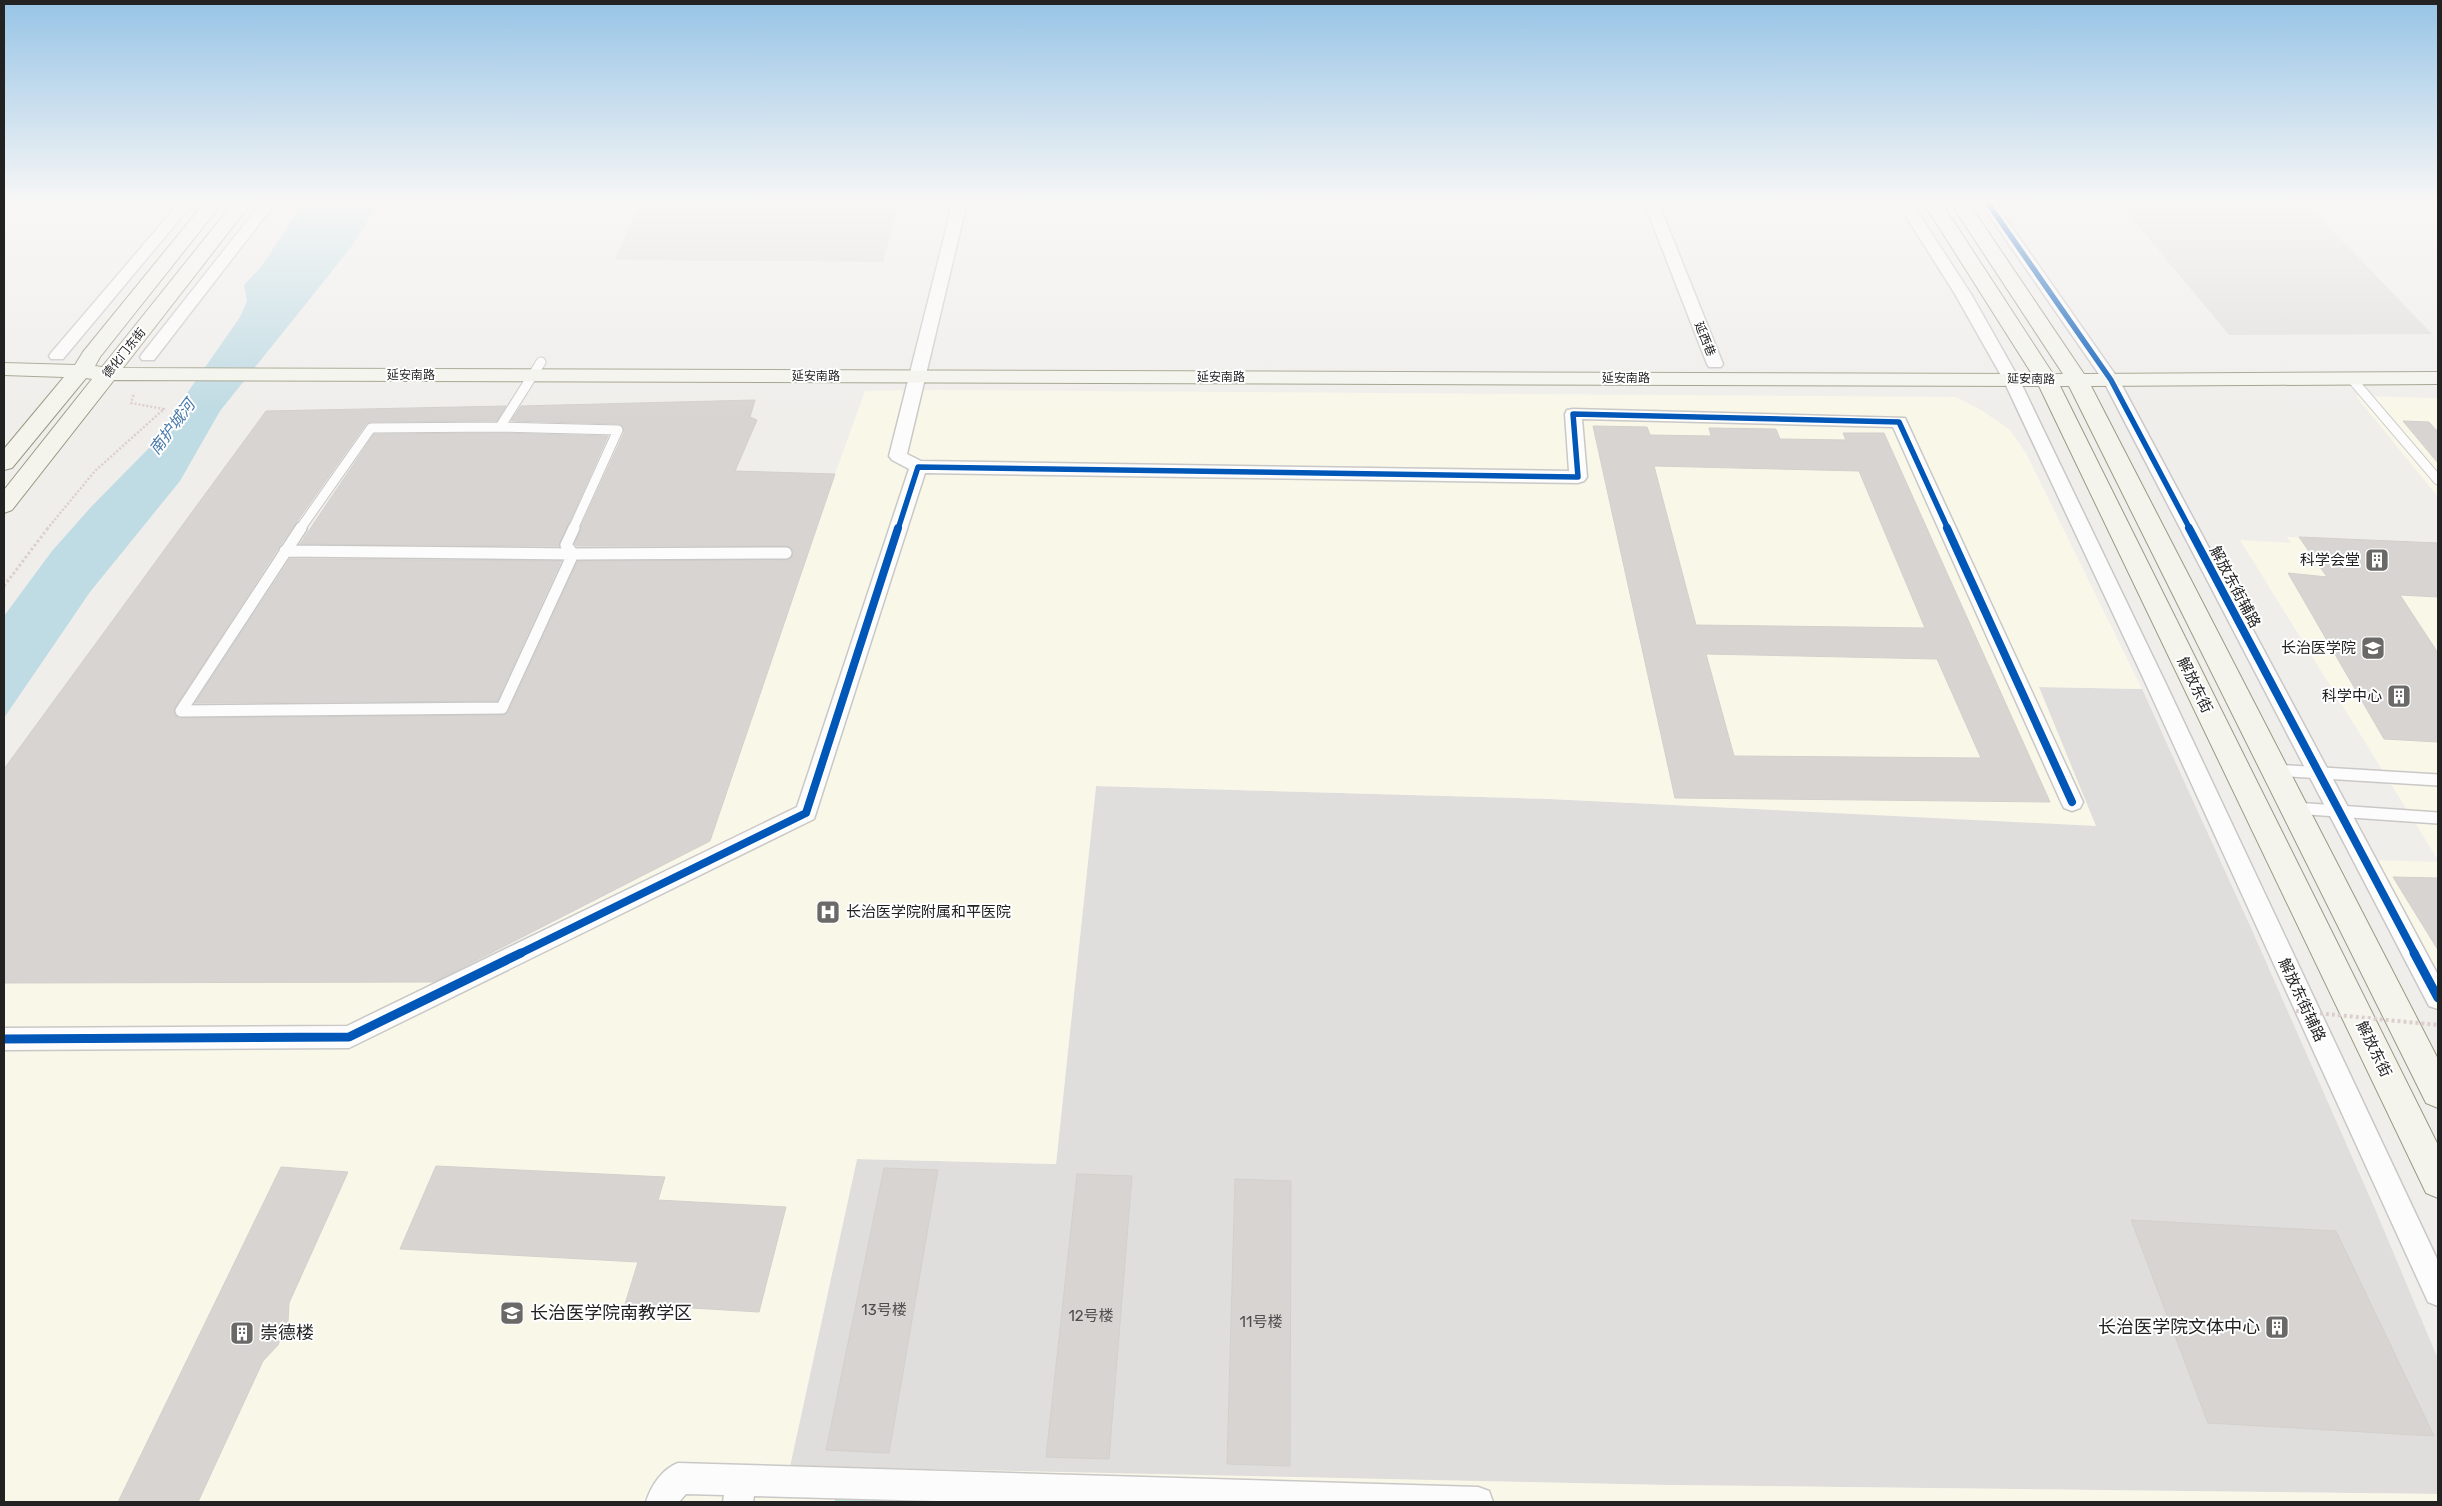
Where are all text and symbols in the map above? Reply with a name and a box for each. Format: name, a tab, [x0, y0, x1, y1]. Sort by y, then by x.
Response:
street label: 延西巷	[1692, 320, 1718, 358]
street label: 德化门东街	[100, 325, 148, 381]
street label: 延安南路	[387, 368, 435, 382]
street label: 延安南路	[792, 369, 840, 383]
street label: 延安南路	[1197, 370, 1245, 384]
street label: 延安南路	[1602, 371, 1650, 385]
street label: 延安南路	[2007, 372, 2055, 386]
water label: 南护城河	[145, 393, 201, 458]
street label: 解放东街辅路	[2206, 543, 2264, 631]
building icon: 科学会堂	[2364, 547, 2390, 573]
place label: 科学会堂	[2300, 551, 2360, 569]
school or university icon: 长治医学院	[2360, 635, 2386, 661]
place label: 长治医学院	[2281, 639, 2356, 657]
street label: 解放东街	[2174, 654, 2216, 716]
building icon: 科学中心	[2386, 683, 2412, 709]
place label: 科学中心	[2322, 687, 2382, 705]
hospital icon: 长治医学院附属和平医院	[815, 899, 841, 925]
place label: 长治医学院附属和平医院	[846, 903, 1011, 921]
street label: 解放东街辅路	[2275, 955, 2329, 1045]
street label: 解放东街	[2353, 1018, 2395, 1080]
school or university icon: 长治医学院南教学区	[499, 1300, 525, 1326]
house number: 13号楼	[861, 1301, 907, 1319]
place label: 长治医学院南教学区	[530, 1302, 692, 1324]
house number: 12号楼	[1068, 1307, 1114, 1325]
house number: 11号楼	[1240, 1313, 1282, 1331]
building icon: 长治医学院文体中心	[2264, 1314, 2290, 1340]
place label: 长治医学院文体中心	[2098, 1316, 2260, 1338]
building icon: 崇德楼	[229, 1320, 255, 1346]
place label: 崇德楼	[260, 1322, 314, 1344]

